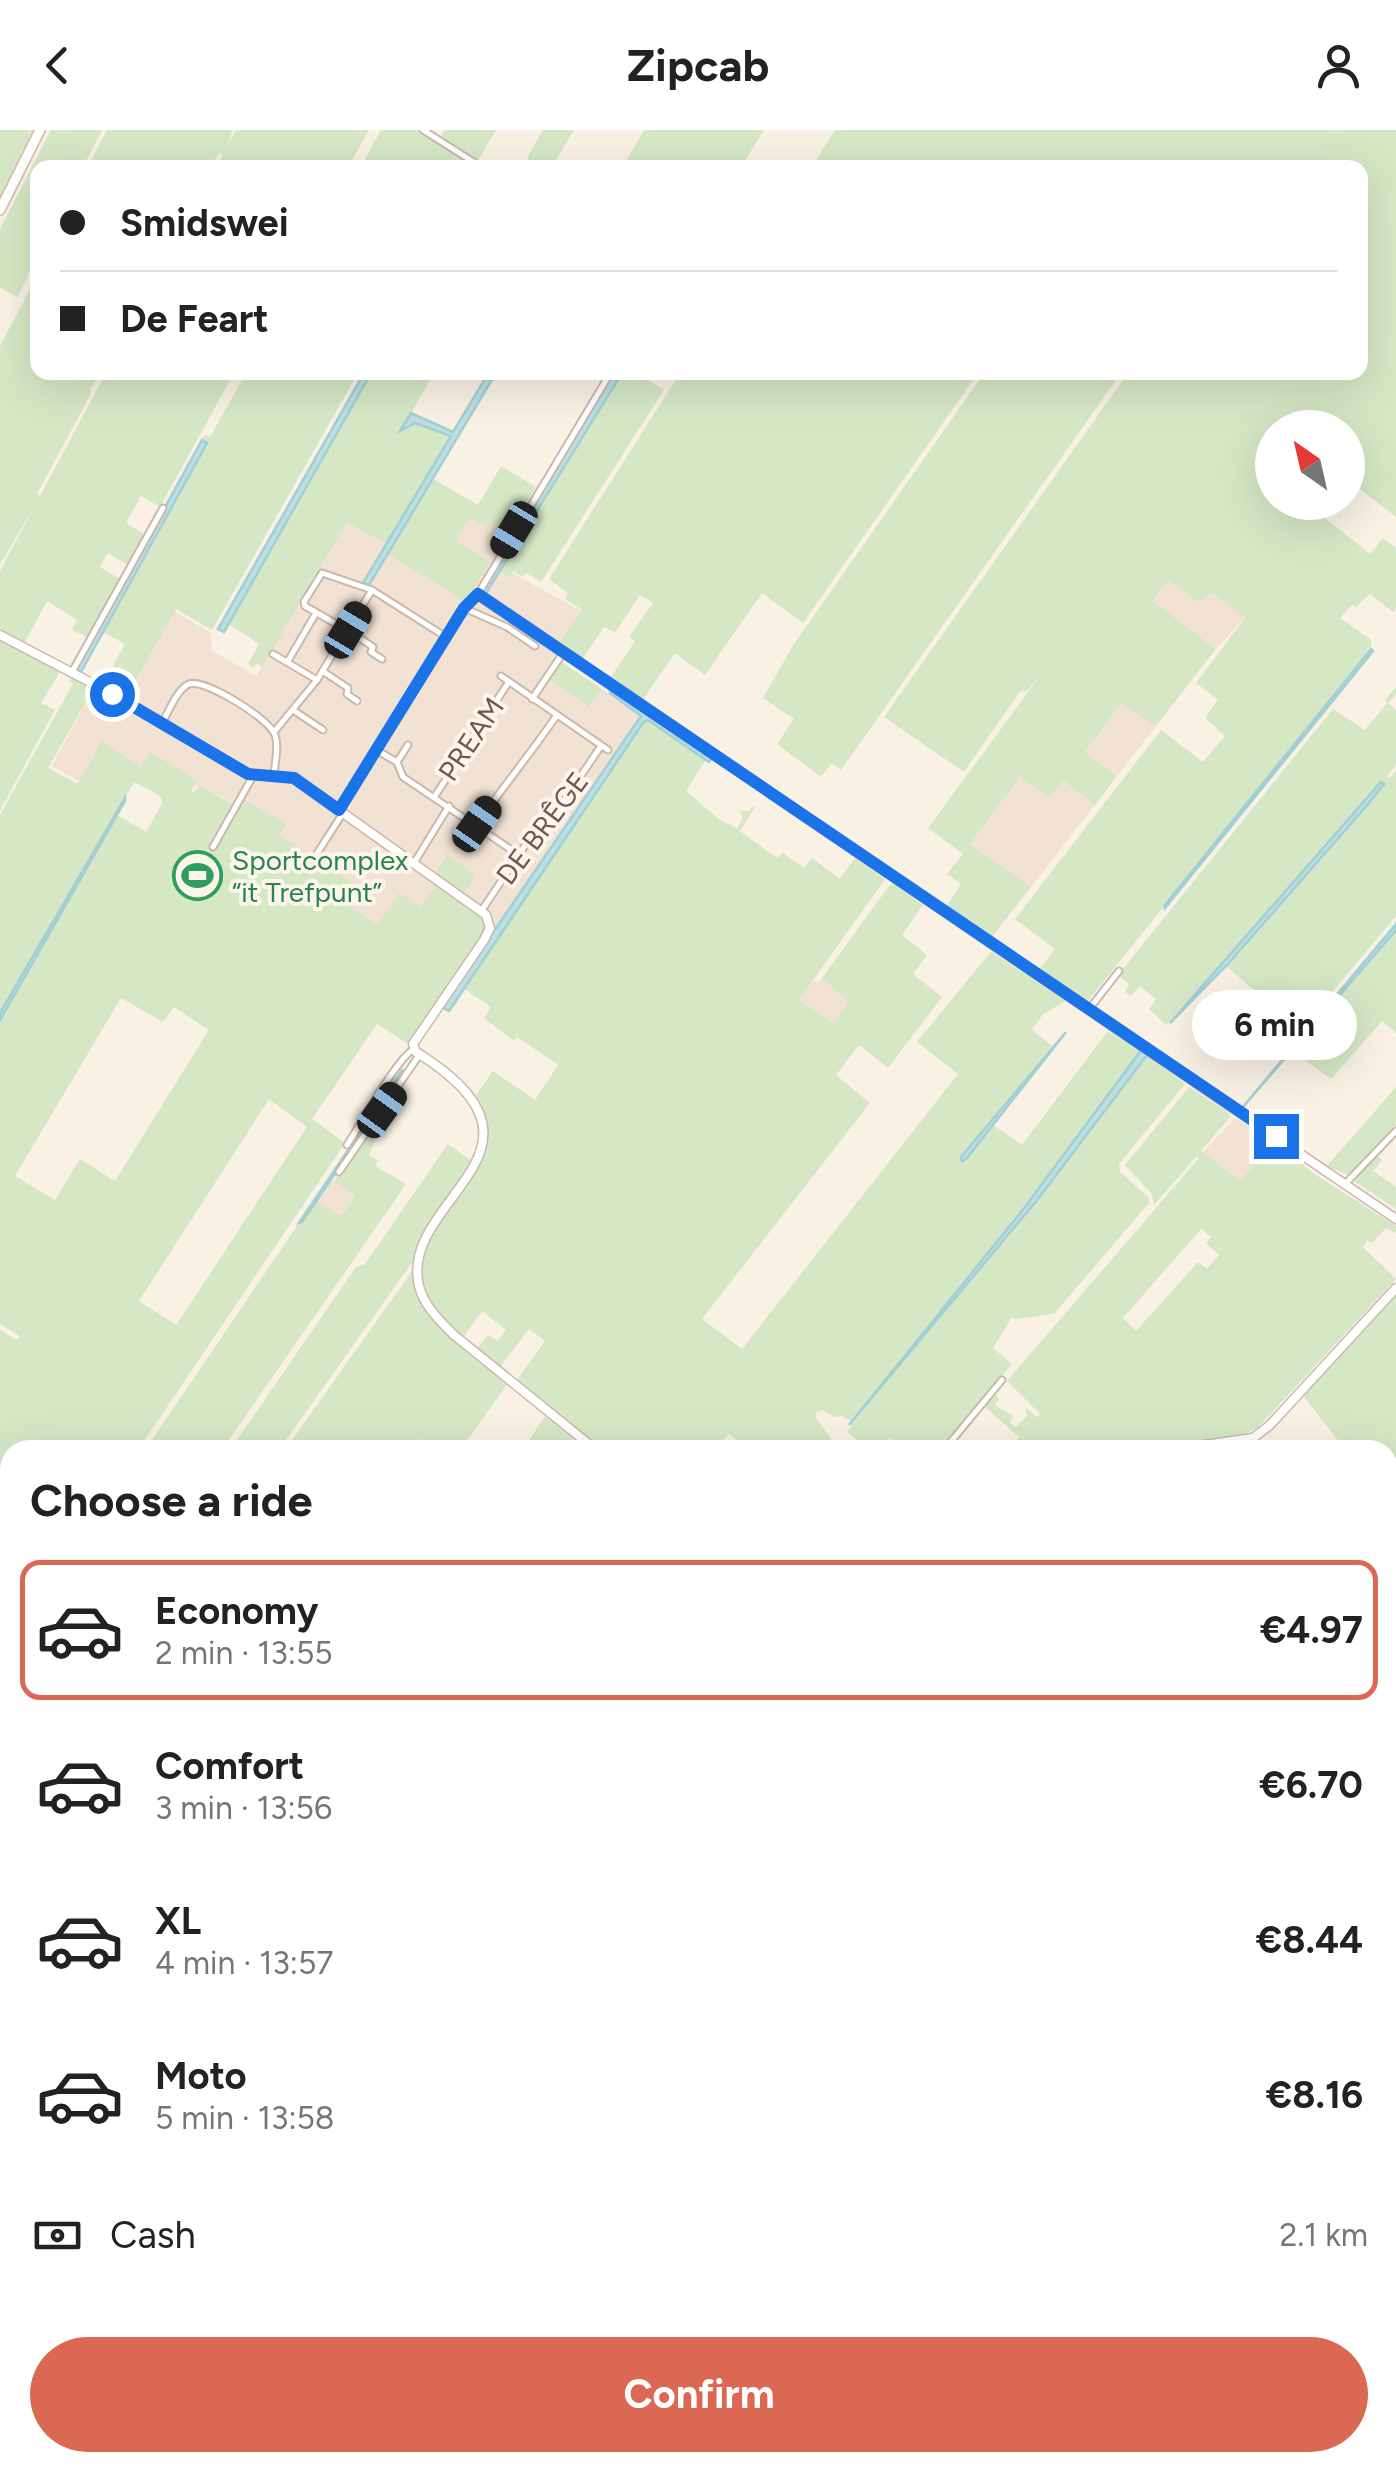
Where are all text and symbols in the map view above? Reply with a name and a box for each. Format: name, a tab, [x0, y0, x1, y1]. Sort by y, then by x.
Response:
icon: back	[30, 38, 85, 93]
text: Zipcab	[627, 38, 769, 92]
icon: person	[1311, 38, 1366, 93]
text: Smidswei	[120, 200, 289, 246]
text: De Feart	[120, 296, 268, 342]
north arrow	[1255, 410, 1365, 520]
map controls	[1255, 410, 1365, 520]
car	[486, 497, 542, 563]
car	[320, 597, 376, 663]
route start	[90, 672, 135, 717]
street label: PREAM	[431, 691, 511, 787]
street label: DE BRÊGE	[489, 765, 595, 891]
car	[448, 791, 506, 857]
place label: Sportcomplex “it Trefpunt”	[232, 843, 409, 909]
sports icon: Sportcomplex “it Trefpunt”	[171, 850, 223, 902]
callout: 6 min	[1194, 991, 1358, 1061]
text: 6 min	[1234, 1006, 1315, 1044]
car	[352, 1077, 412, 1143]
route end	[1254, 1114, 1299, 1159]
text: Choose a ride	[30, 1473, 312, 1527]
icon: car	[35, 1585, 125, 1675]
text: Economy	[155, 1588, 318, 1634]
text: €4.97	[1260, 1607, 1363, 1653]
text: 2 min · 13:55	[155, 1634, 333, 1672]
icon: car	[35, 1740, 125, 1830]
text: Comfort	[155, 1743, 304, 1789]
text: €6.70	[1259, 1762, 1363, 1808]
text: 3 min · 13:56	[155, 1789, 332, 1827]
icon: car	[35, 1895, 125, 1985]
text: XL	[155, 1898, 201, 1944]
text: €8.44	[1256, 1917, 1363, 1963]
text: 4 min · 13:57	[155, 1944, 334, 1982]
icon: car	[35, 2050, 125, 2140]
text: Moto	[155, 2053, 247, 2099]
text: €8.16	[1266, 2072, 1363, 2118]
text: 5 min · 13:58	[155, 2099, 335, 2137]
icon: cash	[30, 2208, 85, 2263]
text: Cash	[110, 2212, 196, 2258]
text: 2.1 km	[1280, 2216, 1368, 2254]
button: Confirm	[30, 2337, 1368, 2452]

